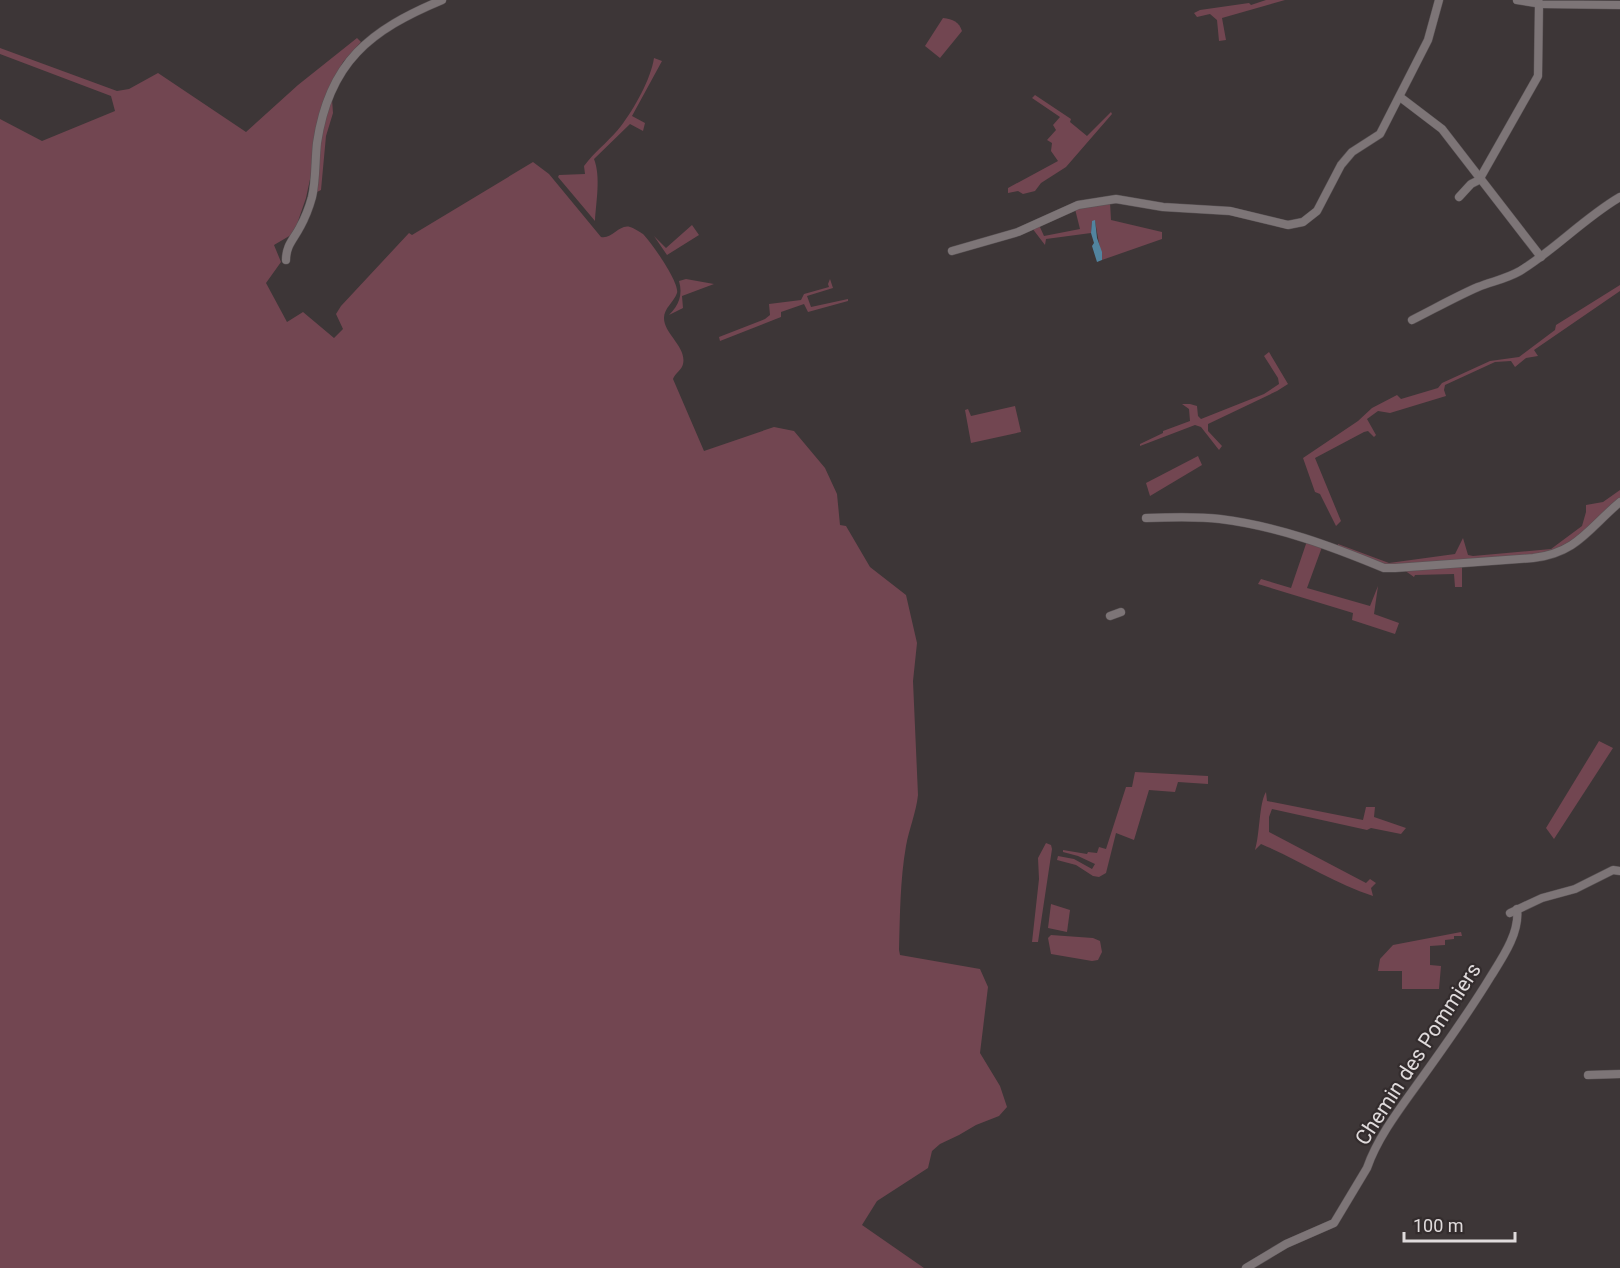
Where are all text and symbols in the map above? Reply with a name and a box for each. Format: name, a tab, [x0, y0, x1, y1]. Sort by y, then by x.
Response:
street label: Chemin des Pommiers	[1350, 959, 1486, 1149]
scale bar	[1404, 1205, 1515, 1243]
text: 100 m	[1413, 1215, 1464, 1236]

